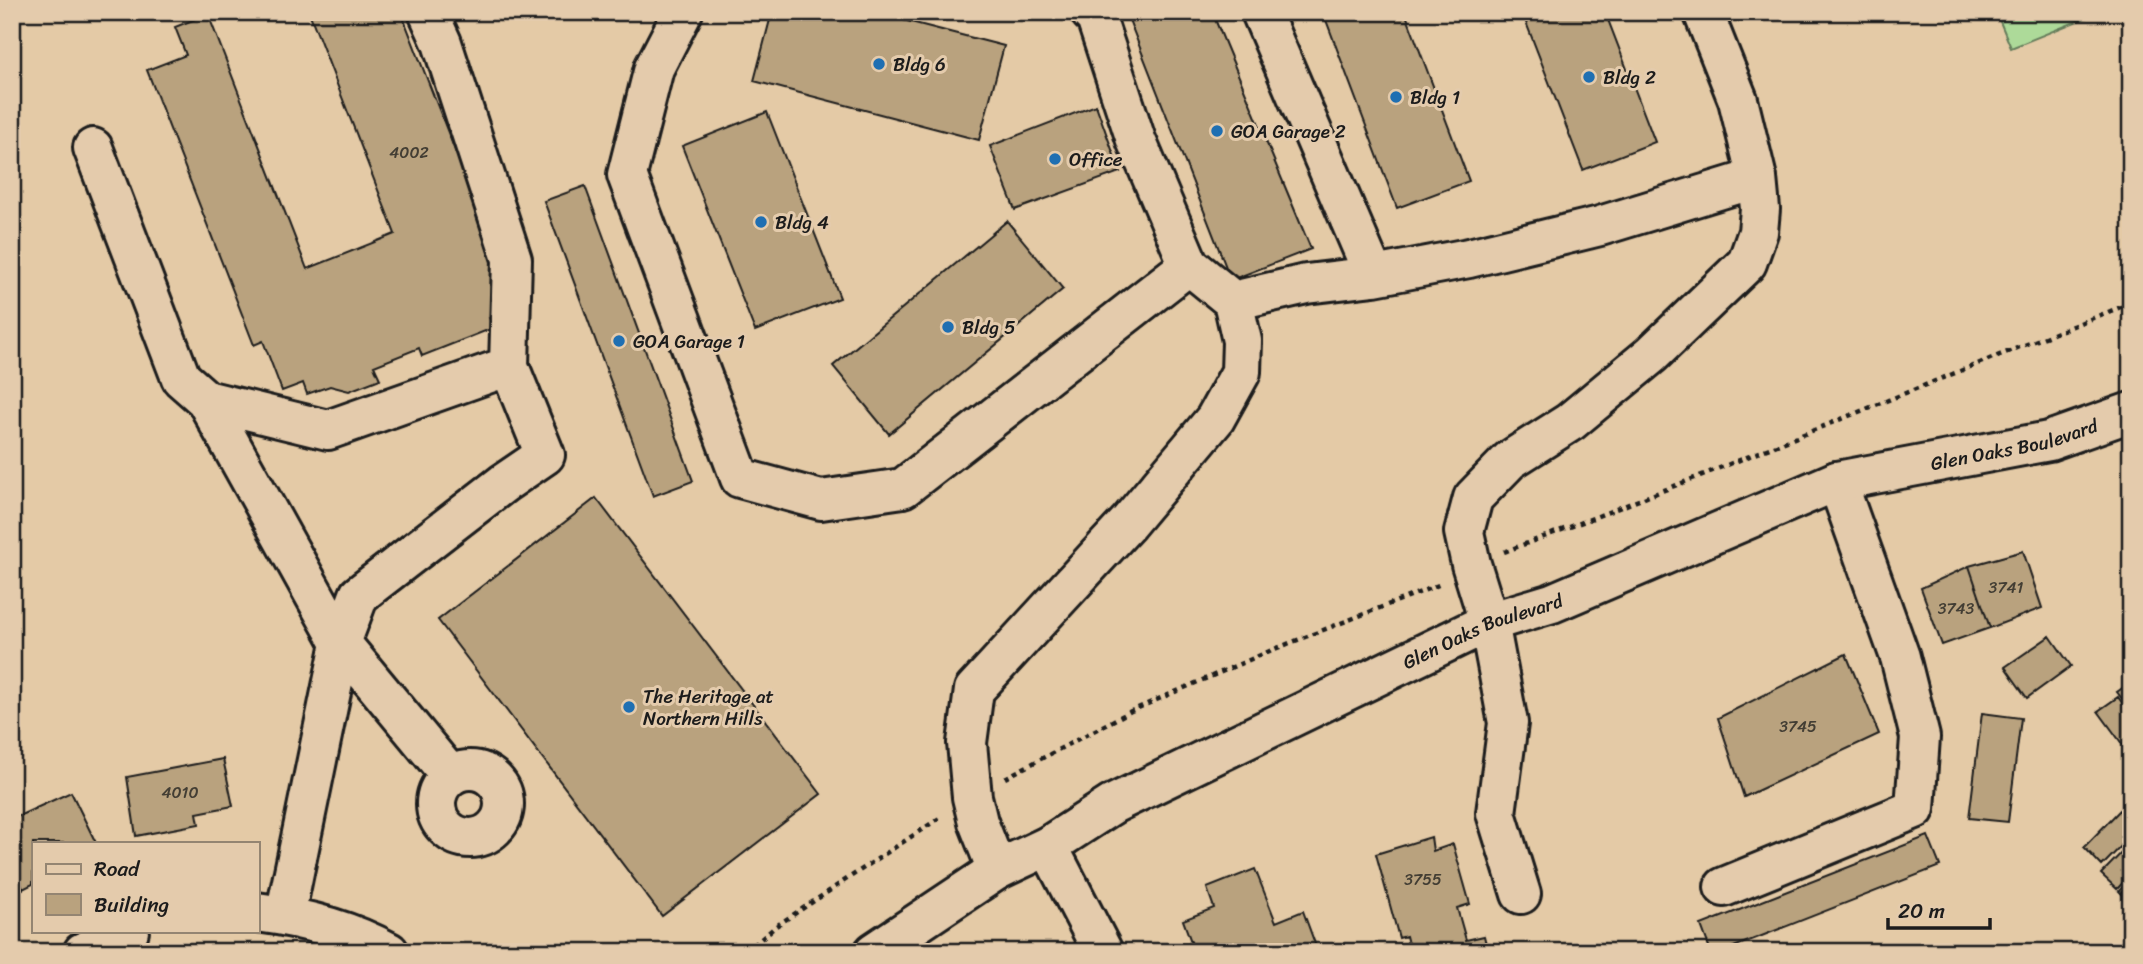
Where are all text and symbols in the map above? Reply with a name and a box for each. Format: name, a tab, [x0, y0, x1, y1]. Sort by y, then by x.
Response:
place label: Bldg 6	[893, 48, 946, 81]
marker: Bldg 6	[871, 56, 887, 72]
place label: Bldg 2	[1603, 61, 1656, 94]
marker: Bldg 2	[1581, 69, 1597, 85]
place label: Bldg 1	[1410, 81, 1460, 114]
marker: Bldg 1	[1388, 89, 1404, 105]
place label: GOA Garage 2	[1231, 115, 1346, 148]
marker: GOA Garage 2	[1209, 123, 1225, 139]
house number: 4002	[389, 138, 429, 167]
place label: Office	[1069, 143, 1123, 176]
marker: Office	[1047, 151, 1063, 167]
place label: Bldg 4	[775, 206, 829, 239]
marker: Bldg 4	[753, 214, 769, 230]
place label: Bldg 5	[962, 311, 1016, 344]
marker: Bldg 5	[940, 319, 956, 335]
place label: GOA Garage 1	[633, 325, 745, 358]
marker: GOA Garage 1	[611, 333, 627, 349]
street label: Glen Oaks Boulevard	[1928, 408, 2103, 480]
house number: 3741	[1989, 573, 2024, 602]
street label: Glen Oaks Boulevard	[1397, 583, 1569, 678]
house number: 3743	[1938, 594, 1975, 623]
place label: The Heritage at Northern Hills	[643, 680, 774, 735]
marker: The Heritage at Northern Hills	[621, 699, 637, 715]
house number: 3745	[1779, 712, 1817, 741]
house number: 4010	[161, 778, 199, 807]
legend	[32, 842, 259, 932]
text: Road	[94, 850, 141, 888]
house number: 3755	[1404, 865, 1442, 894]
text: Building	[94, 886, 170, 924]
scale bar	[1888, 887, 1989, 931]
text: 20 m	[1898, 892, 1945, 930]

